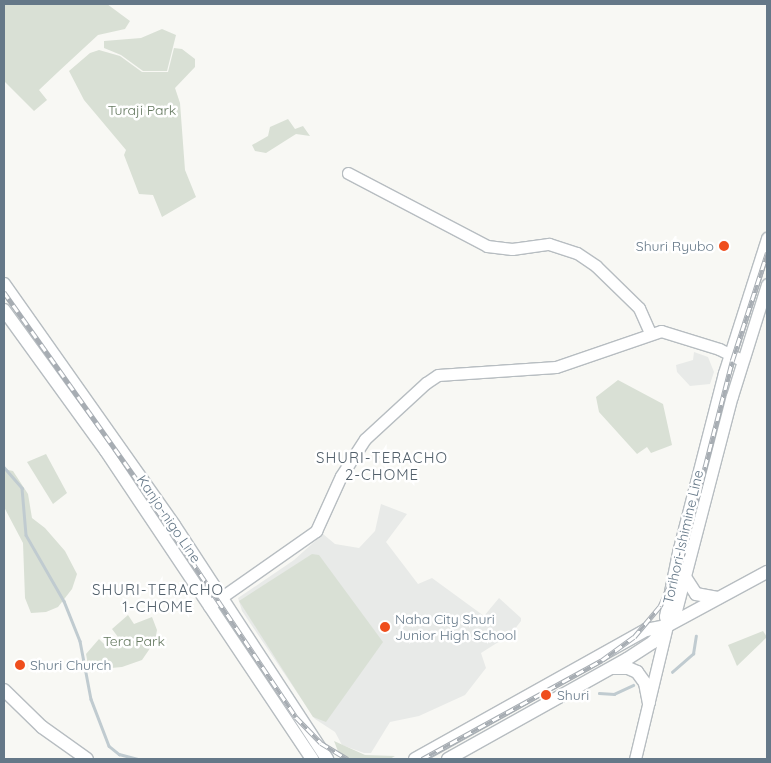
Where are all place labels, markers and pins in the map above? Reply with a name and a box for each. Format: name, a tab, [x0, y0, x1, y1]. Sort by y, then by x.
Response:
place label: Shuri Ryubo	[636, 238, 714, 254]
marker: Shuri Ryubo	[718, 240, 730, 252]
place label: Naha City Shuri Junior High School	[395, 611, 517, 644]
marker: Naha City Shuri Junior High School	[379, 621, 391, 633]
place label: Shuri Church	[30, 657, 111, 673]
marker: Shuri Church	[14, 659, 26, 671]
place label: Shuri	[557, 687, 589, 703]
marker: Shuri	[539, 688, 553, 702]

